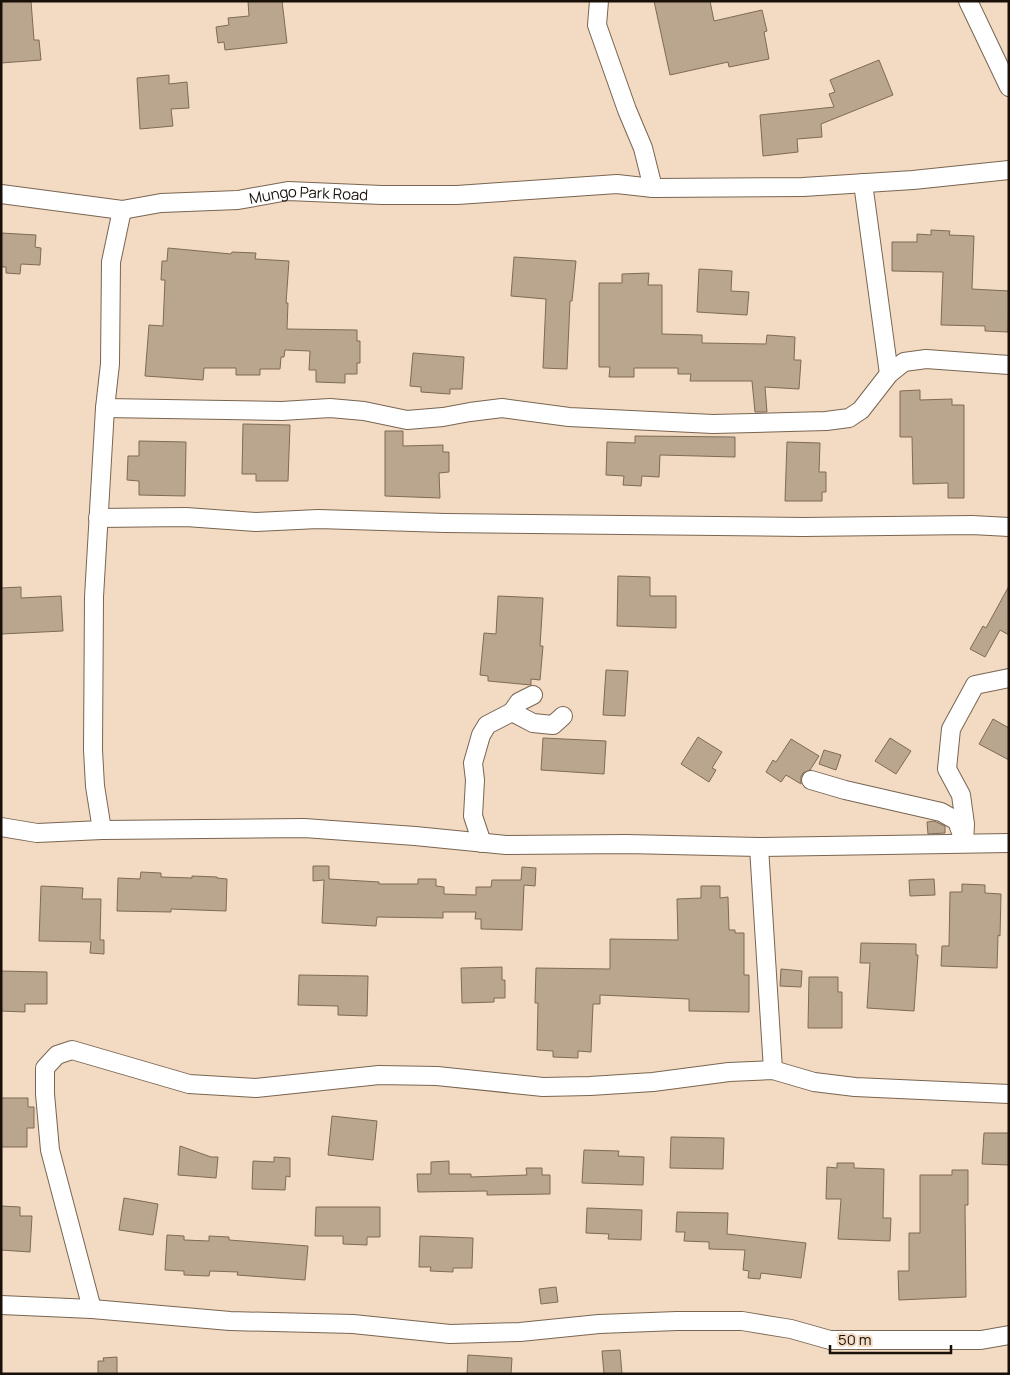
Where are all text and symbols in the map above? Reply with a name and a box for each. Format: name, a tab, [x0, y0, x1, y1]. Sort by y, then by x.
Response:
street label: Mungo Park Road	[247, 181, 369, 208]
scale bar	[830, 1322, 951, 1354]
text: 50 m	[838, 1329, 872, 1350]

